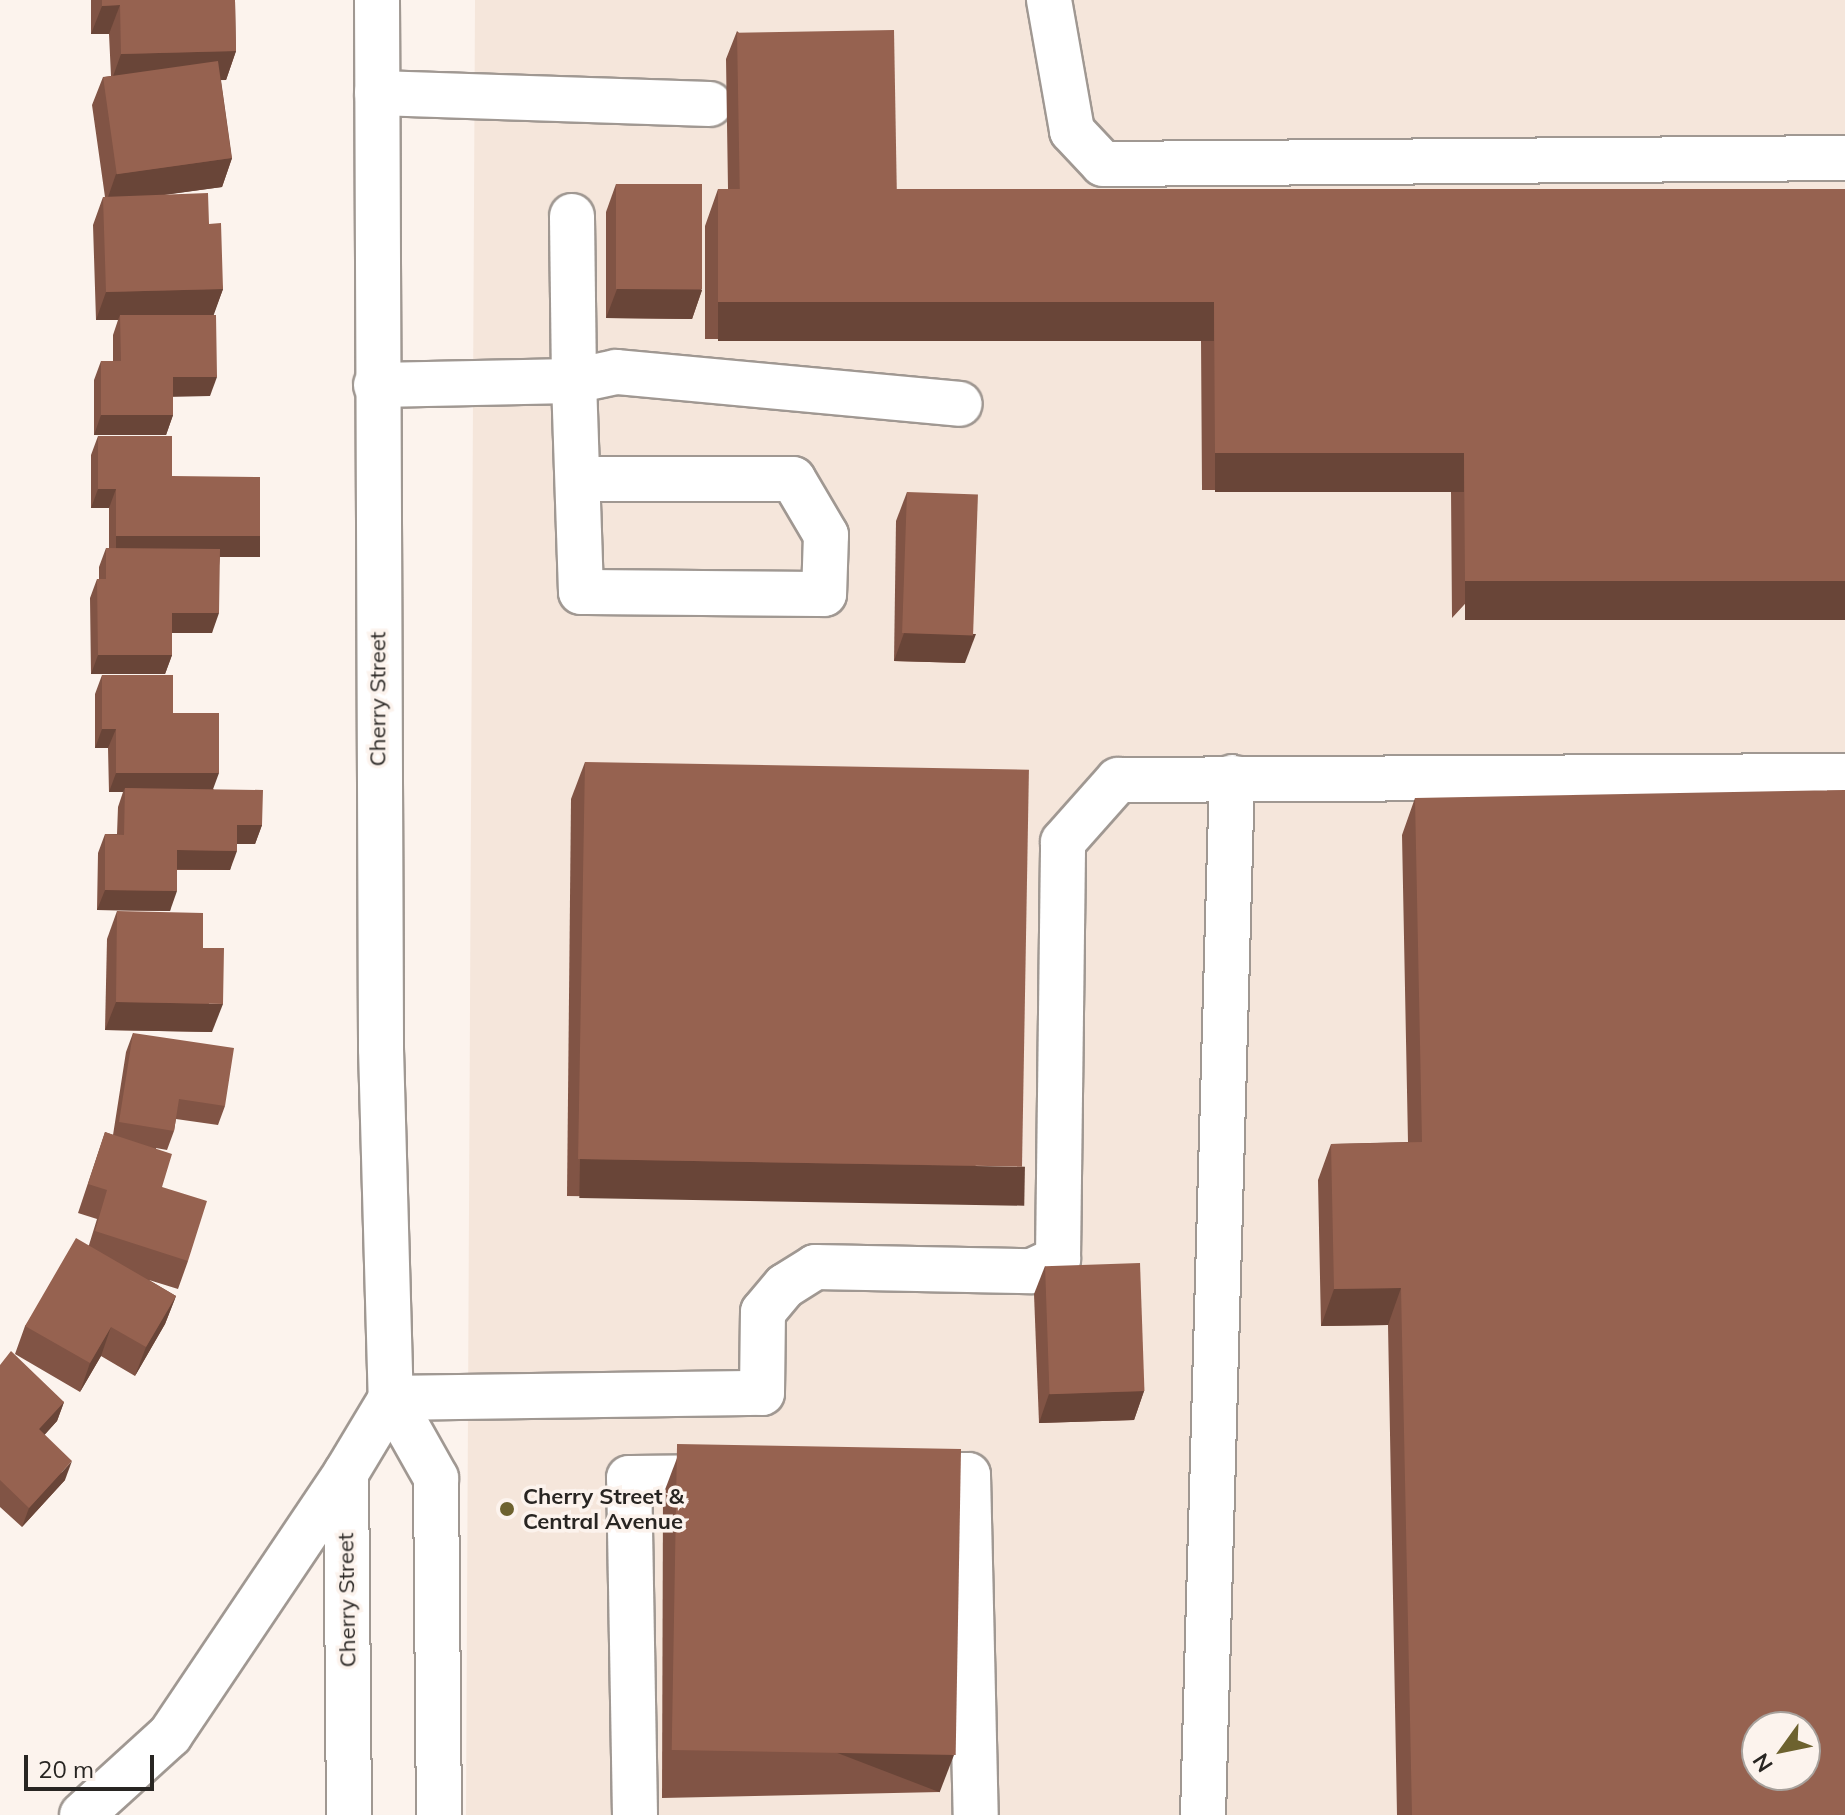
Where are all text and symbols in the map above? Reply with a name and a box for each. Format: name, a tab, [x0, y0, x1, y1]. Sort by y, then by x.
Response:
street label: Cherry Street	[365, 632, 391, 766]
place label: Cherry Street & Central Avenue	[523, 1483, 684, 1534]
marker: Cherry Street & Central Avenue	[498, 1500, 516, 1518]
street label: Cherry Street	[333, 1532, 361, 1668]
north arrow	[1741, 1711, 1821, 1791]
scale bar	[28, 1739, 158, 1789]
text: N	[1746, 1748, 1779, 1778]
text: 20 m	[38, 1754, 94, 1784]

